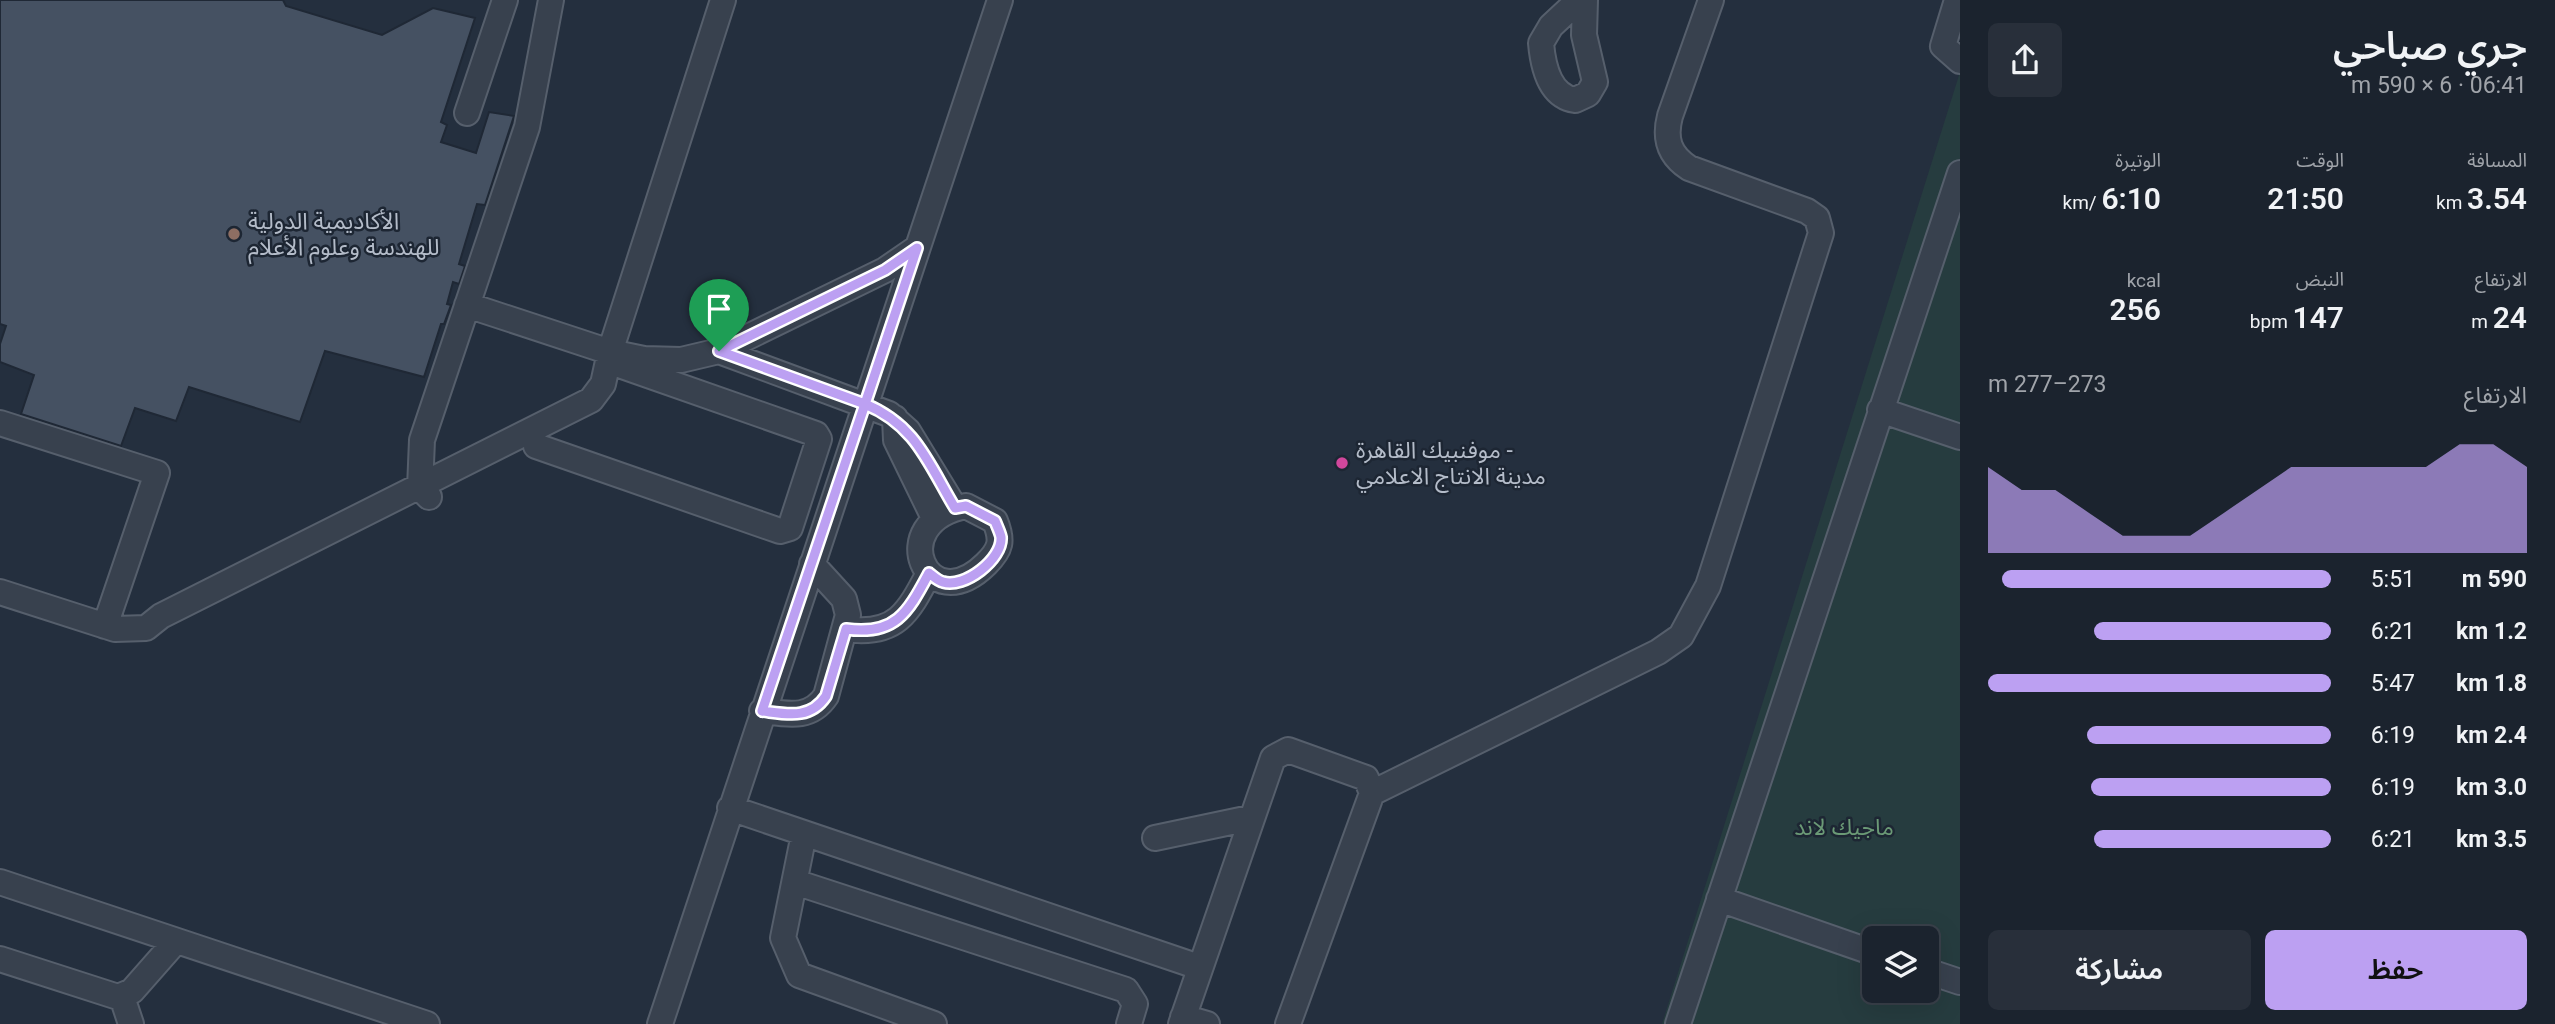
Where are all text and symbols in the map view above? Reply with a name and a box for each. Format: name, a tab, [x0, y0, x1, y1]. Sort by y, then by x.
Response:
button: share	[1988, 23, 2062, 97]
text: جري صباحي	[2333, 24, 2527, 68]
text: 06:41 · 6 × 590 m	[2351, 72, 2527, 99]
text: الوتيرة	[2115, 149, 2161, 172]
text: الوقت	[2296, 149, 2344, 172]
text: المسافة	[2467, 149, 2527, 172]
text: 6:10	[2101, 181, 2161, 216]
text: 21:50	[2267, 181, 2344, 216]
text: 3.54	[2467, 181, 2527, 216]
text: /km	[2063, 191, 2101, 214]
text: km	[2436, 191, 2467, 214]
place label: الأكاديمية الدولية للهندسة وعلوم الأعلام	[248, 208, 439, 265]
marker: الأكاديمية الدولية للهندسة وعلوم الأعلام	[226, 226, 242, 242]
text: النبض	[2296, 268, 2344, 291]
text: الارتفاع	[2475, 268, 2527, 291]
text: kcal	[2127, 269, 2161, 292]
pin	[689, 279, 749, 351]
icon: arrive	[700, 290, 738, 328]
text: 256	[2110, 292, 2161, 327]
text: 147	[2293, 300, 2344, 335]
text: 24	[2493, 300, 2527, 335]
text: bpm	[2250, 310, 2293, 333]
text: m	[2471, 310, 2493, 333]
text: 273–277 m	[1988, 371, 2107, 398]
text: الارتفاع	[2464, 382, 2527, 409]
place label: موفنبيك القاهرة - مدينة الانتاج الاعلامي	[1356, 437, 1546, 493]
marker: موفنبيك القاهرة - مدينة الانتاج الاعلامي	[1334, 455, 1350, 471]
text: 5:51	[2371, 566, 2415, 593]
text: 590 m	[2462, 566, 2527, 593]
text: 6:21	[2371, 618, 2415, 645]
text: 1.2 km	[2456, 618, 2527, 645]
text: 5:47	[2371, 670, 2415, 697]
text: 1.8 km	[2456, 670, 2527, 697]
text: 6:19	[2371, 722, 2415, 749]
text: 2.4 km	[2456, 722, 2527, 749]
text: 6:19	[2371, 774, 2415, 801]
text: 3.0 km	[2456, 774, 2527, 801]
park label: ماجيك لاند	[1794, 814, 1894, 841]
text: 6:21	[2371, 826, 2415, 853]
text: 3.5 km	[2456, 826, 2527, 853]
map controls	[1862, 926, 1939, 1003]
button: layers	[1862, 926, 1939, 1003]
button: مشاركة	[1988, 930, 2251, 1010]
button: حفظ	[2265, 930, 2527, 1010]

